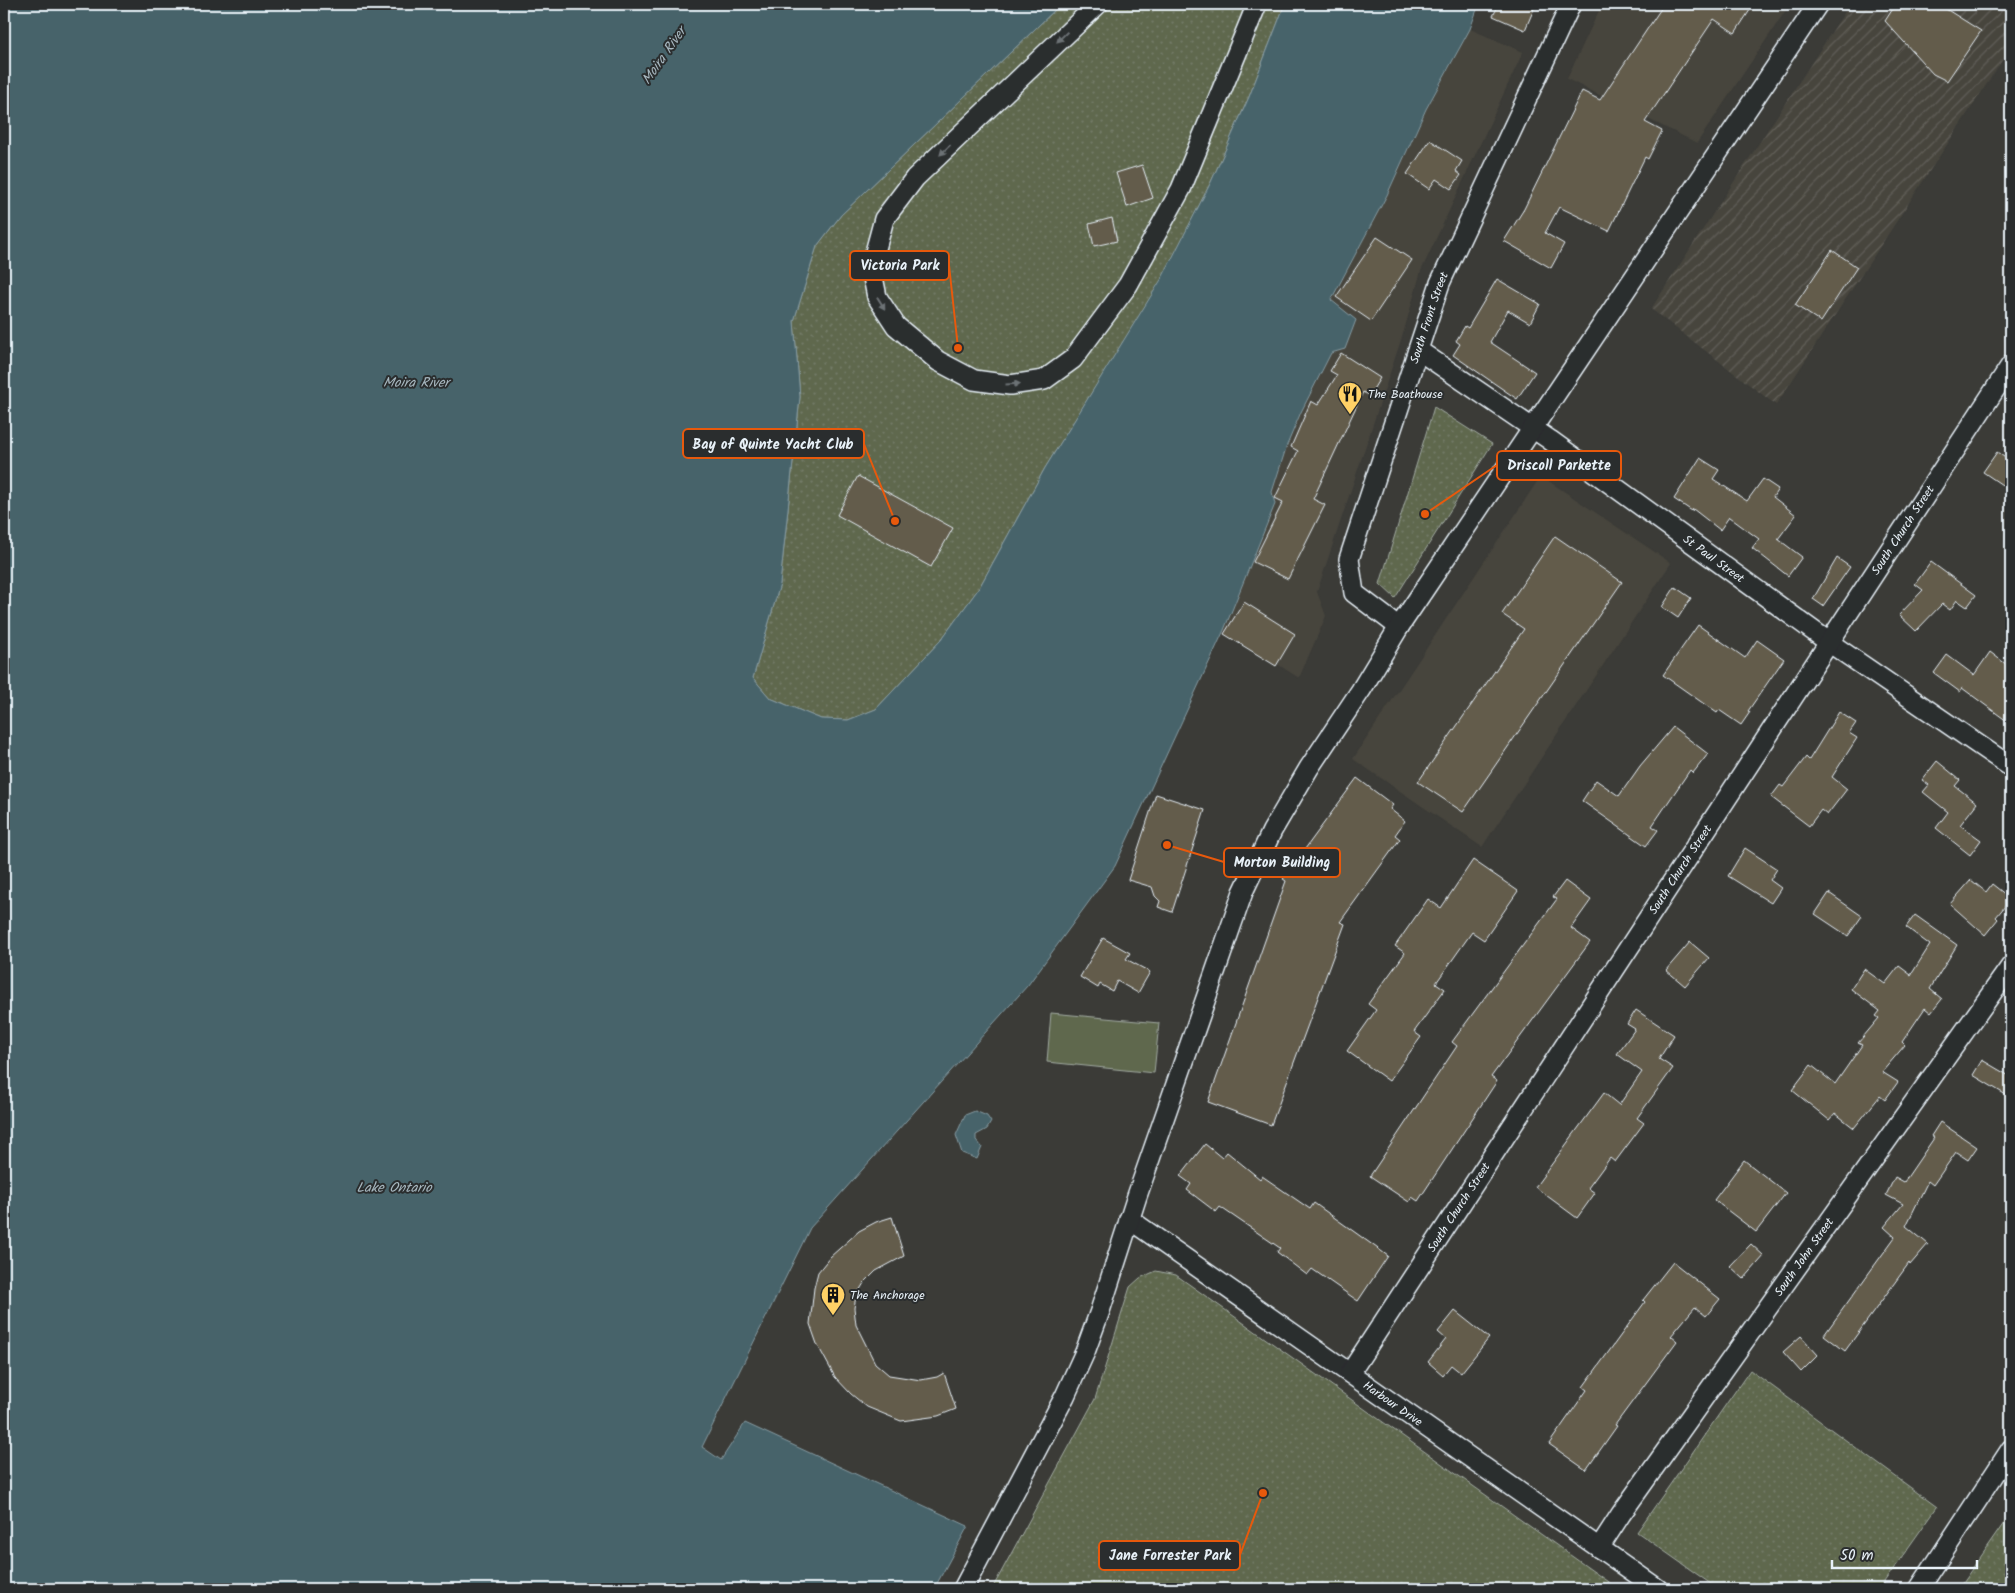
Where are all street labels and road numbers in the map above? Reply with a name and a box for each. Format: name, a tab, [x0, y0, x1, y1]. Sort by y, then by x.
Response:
street label: South Front Street	[1405, 268, 1454, 366]
street label: South Church Street	[1866, 481, 1939, 579]
street label: St Paul Street	[1679, 530, 1749, 588]
street label: South Church Street	[1644, 821, 1717, 918]
street label: South Church Street	[1422, 1158, 1495, 1256]
street label: South John Street	[1769, 1213, 1839, 1300]
street label: Harbour Drive	[1359, 1376, 1427, 1431]

